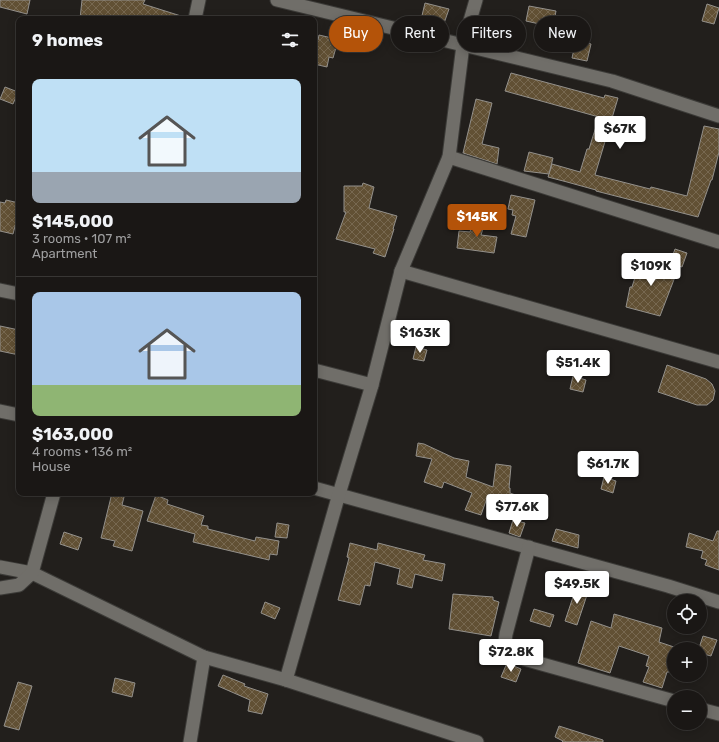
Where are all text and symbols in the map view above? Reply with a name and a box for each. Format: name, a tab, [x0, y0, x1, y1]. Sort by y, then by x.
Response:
chip: Buy	[329, 16, 383, 52]
chip: Rent	[391, 16, 449, 52]
chip: Filters	[457, 16, 526, 52]
chip: New	[534, 16, 591, 52]
icon: filters	[279, 29, 301, 51]
text: 9 homes	[32, 30, 103, 50]
icon: home	[131, 105, 203, 177]
pin: $67K	[596, 116, 644, 150]
text: $67K	[604, 121, 636, 136]
pin: $145K	[449, 204, 505, 238]
text: $145K	[456, 209, 498, 224]
text: $145,000	[32, 211, 114, 231]
text: 3 rooms · 107 m²	[32, 231, 131, 246]
text: Apartment	[32, 246, 97, 261]
pin: $109K	[623, 253, 679, 287]
text: $109K	[631, 258, 671, 273]
icon: home	[131, 318, 203, 390]
pin: $163K	[392, 320, 448, 354]
text: $163K	[400, 325, 440, 340]
pin: $51.4K	[545, 350, 611, 384]
text: $51.4K	[556, 355, 600, 370]
text: $163,000	[32, 424, 113, 444]
text: 4 rooms · 136 m²	[32, 444, 132, 459]
pin: $61.7K	[575, 451, 641, 485]
text: $61.7K	[587, 456, 629, 471]
text: House	[32, 459, 70, 474]
pin: $77.6K	[484, 494, 550, 528]
text: $77.6K	[495, 499, 539, 514]
pin: $49.5K	[544, 571, 610, 605]
text: $49.5K	[554, 576, 600, 591]
map controls	[667, 594, 707, 730]
button: locate	[667, 594, 707, 634]
pin: $72.8K	[478, 639, 544, 673]
button: +	[667, 642, 707, 682]
text: $72.8K	[488, 644, 534, 659]
button: −	[667, 690, 707, 730]

